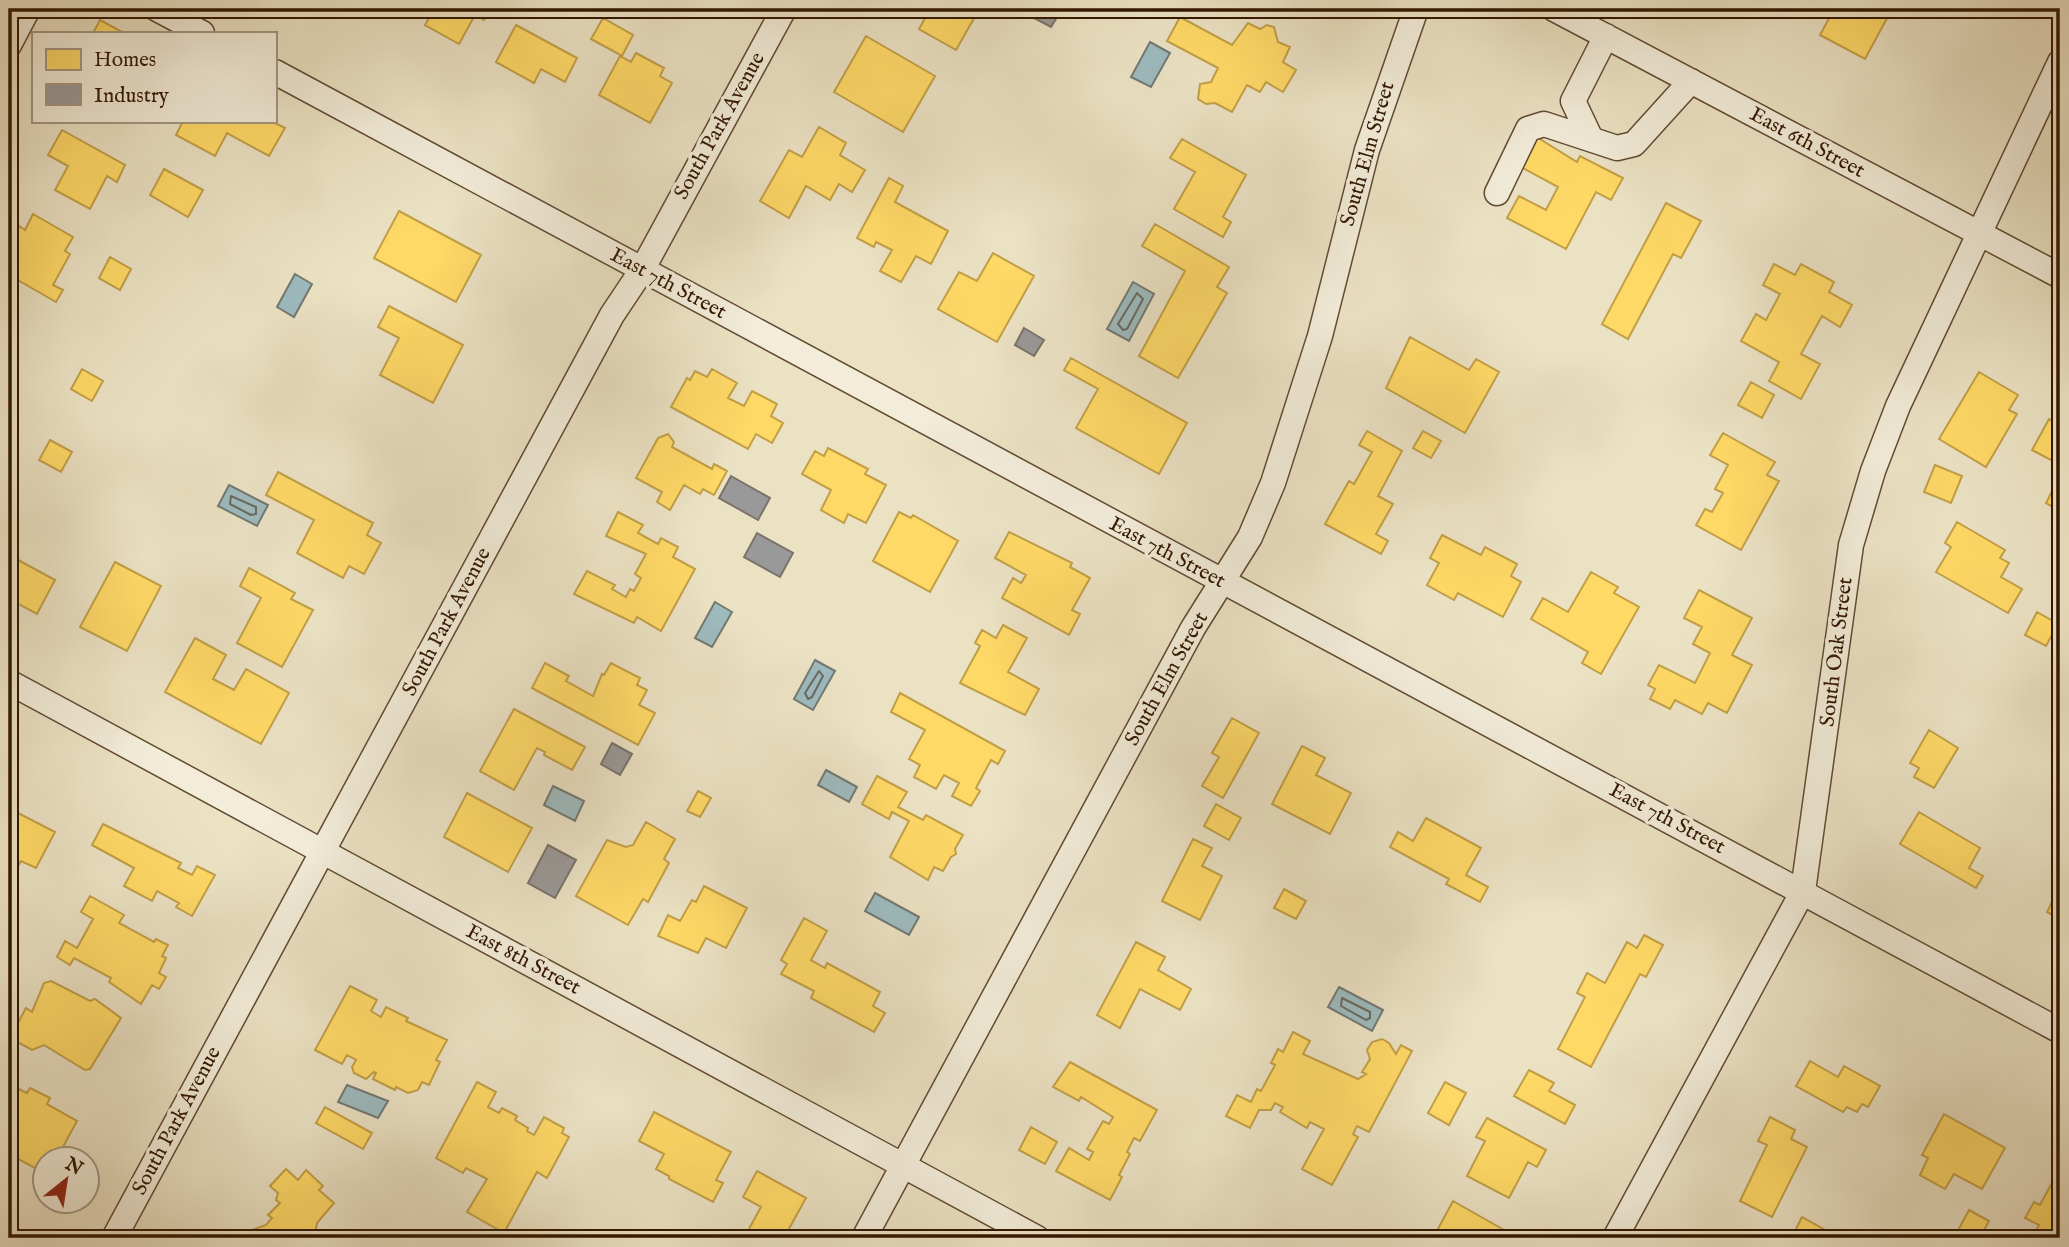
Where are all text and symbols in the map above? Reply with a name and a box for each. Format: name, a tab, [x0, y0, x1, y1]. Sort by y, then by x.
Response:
legend	[32, 32, 276, 122]
text: Homes	[94, 47, 156, 74]
street label: South Park Avenue	[668, 47, 772, 205]
street label: South Elm Street	[1334, 79, 1402, 229]
text: Industry	[94, 83, 170, 110]
street label: East 6th Street	[1745, 101, 1869, 185]
street label: East 7th Street	[605, 242, 731, 326]
street label: East 7th Street	[1104, 511, 1230, 595]
street label: South Park Avenue	[396, 543, 498, 701]
street label: South Oak Street	[1814, 576, 1860, 728]
street label: South Elm Street	[1119, 607, 1215, 751]
street label: East 7th Street	[1604, 777, 1730, 861]
street label: East 8th Street	[461, 918, 585, 1002]
street label: South Park Avenue	[126, 1042, 228, 1200]
north arrow	[32, 1146, 102, 1216]
text: N	[60, 1152, 87, 1182]

